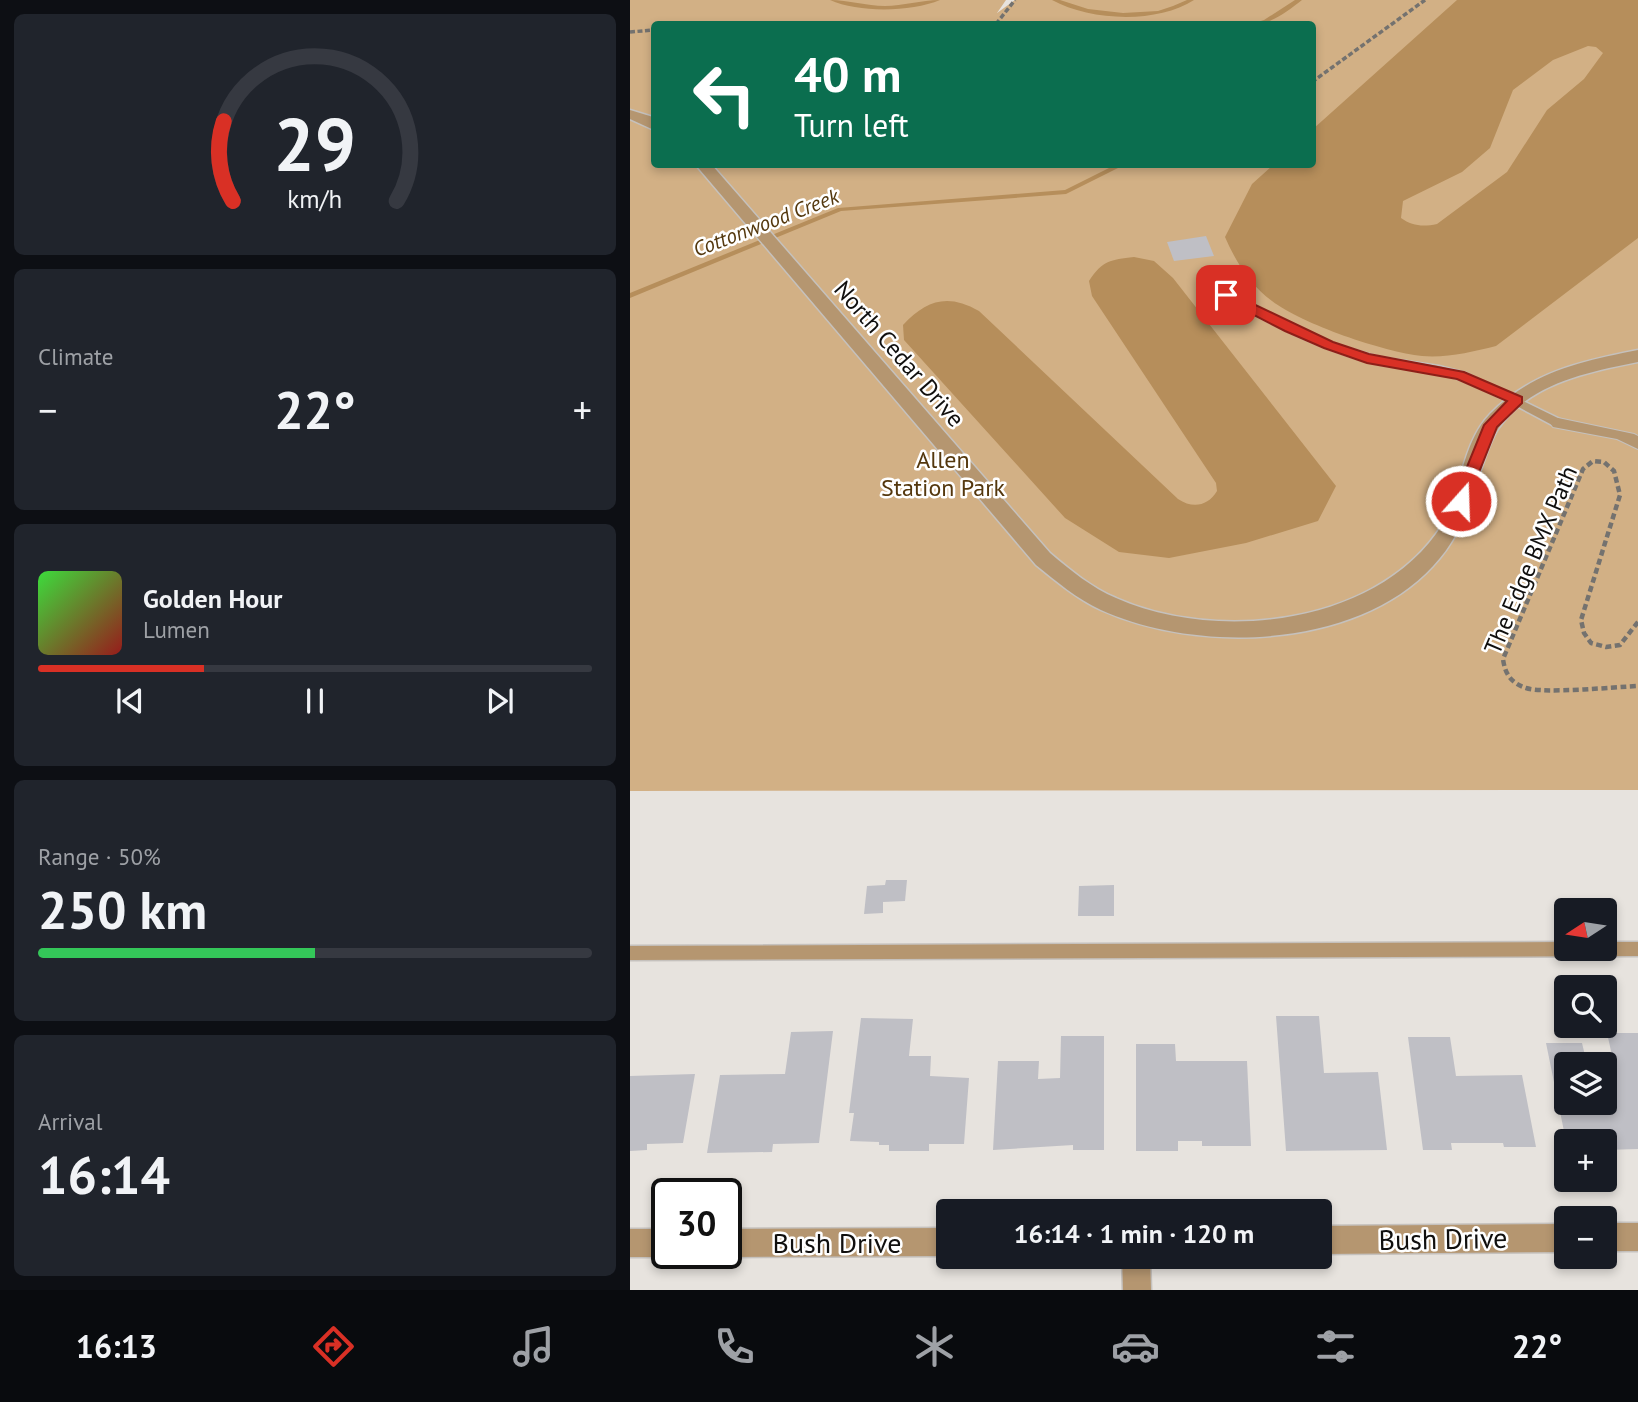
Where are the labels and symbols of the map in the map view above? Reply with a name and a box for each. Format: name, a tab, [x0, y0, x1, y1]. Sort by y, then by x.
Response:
water label: Cottonwood Creek	[689, 182, 844, 263]
pin	[1196, 265, 1256, 325]
street label: North Cedar Drive	[827, 274, 971, 433]
park label: Allen Station Park	[881, 444, 1005, 503]
street label: The Edge BMX Path	[1477, 461, 1584, 659]
position arrow	[1424, 464, 1498, 538]
north arrow	[1554, 898, 1617, 961]
speed limit sign: 30	[651, 1178, 742, 1269]
street label: Bush Drive	[1378, 1219, 1508, 1258]
street label: Bush Drive	[773, 1224, 901, 1261]

